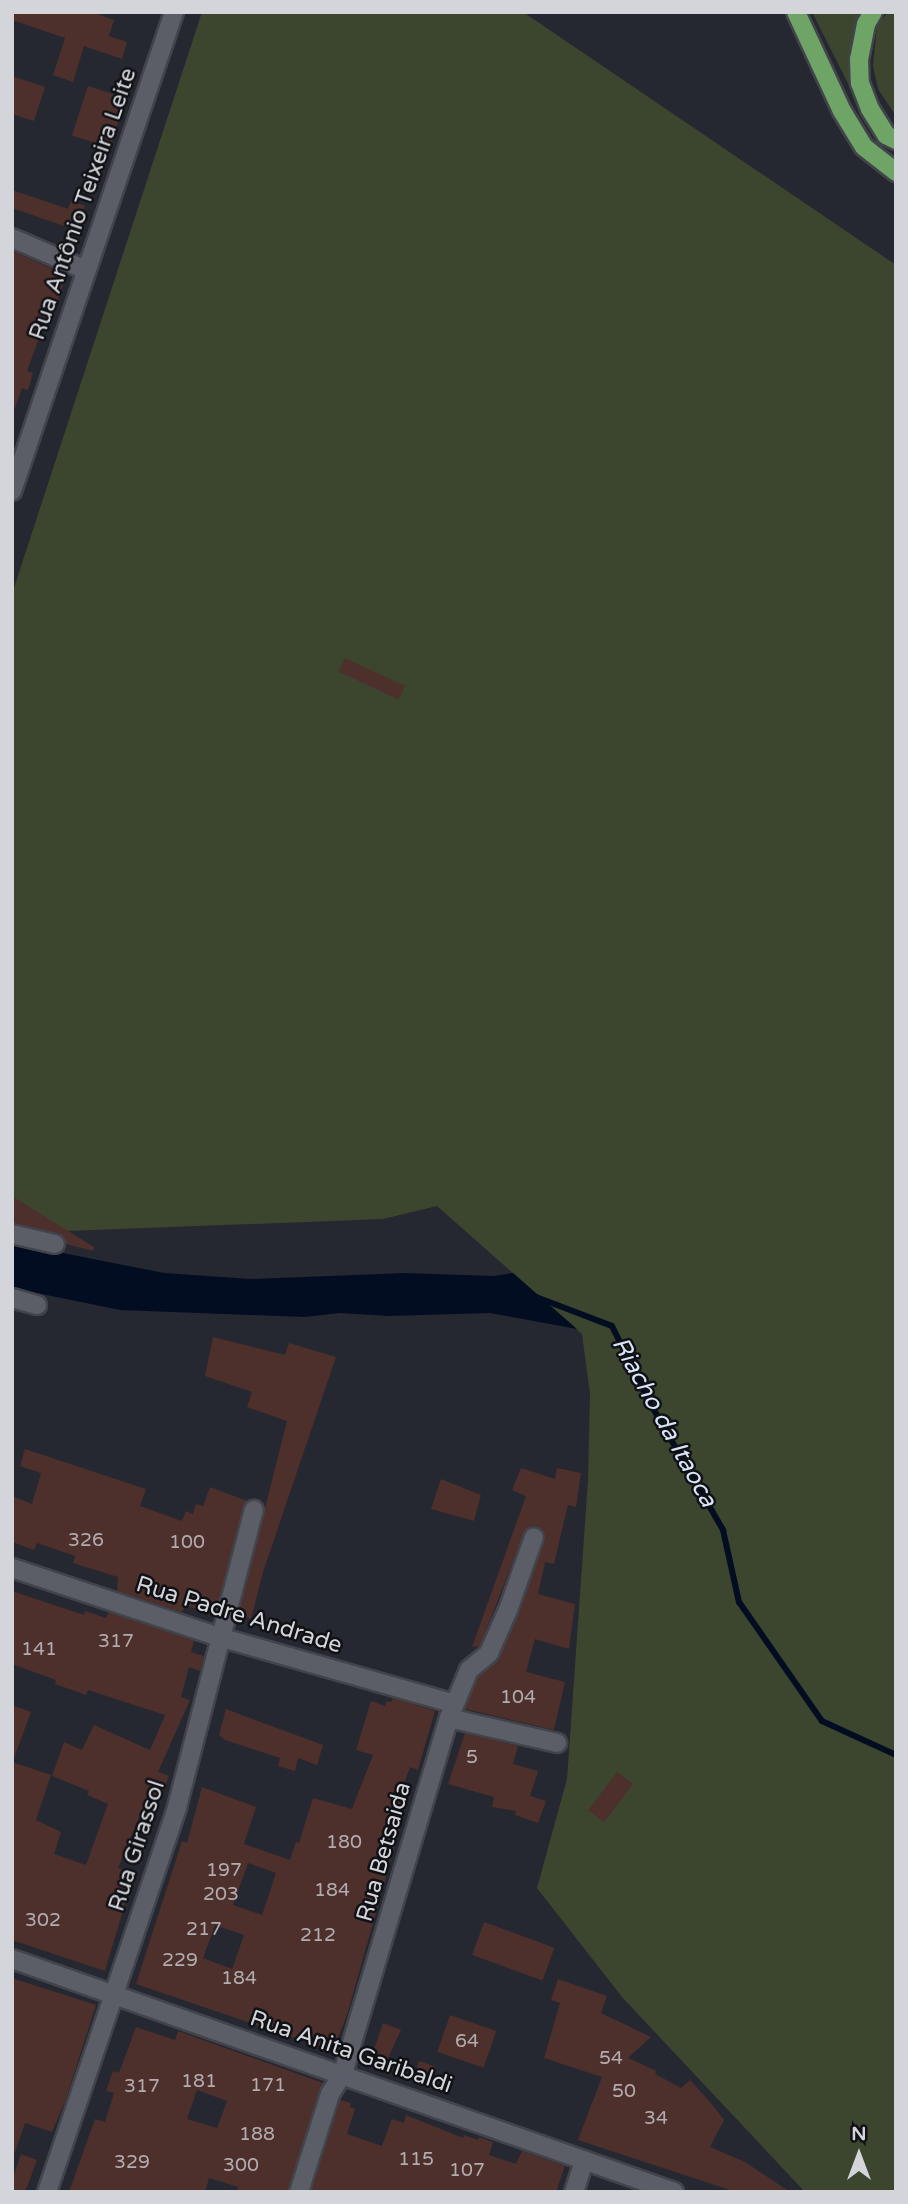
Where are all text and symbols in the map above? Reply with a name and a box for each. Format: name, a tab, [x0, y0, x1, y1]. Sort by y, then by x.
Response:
street label: Rua Antônio Teixeira Leite	[23, 64, 143, 344]
water label: Riacho da Itaoca	[605, 1332, 723, 1512]
house number: 326	[68, 1530, 104, 1552]
house number: 100	[169, 1532, 205, 1554]
street label: Rua Padre Andrade	[133, 1571, 345, 1659]
house number: 317	[98, 1631, 134, 1653]
house number: 141	[21, 1639, 57, 1661]
house number: 104	[500, 1687, 536, 1709]
house number: 5	[466, 1747, 478, 1769]
street label: Rua Girassol	[103, 1777, 171, 1915]
street label: Rua Betsaida	[351, 1779, 417, 1925]
house number: 180	[326, 1832, 362, 1854]
house number: 197	[206, 1860, 242, 1882]
house number: 184	[314, 1880, 350, 1902]
house number: 203	[203, 1884, 239, 1906]
house number: 302	[25, 1910, 61, 1932]
house number: 217	[186, 1919, 222, 1941]
house number: 212	[300, 1925, 336, 1947]
house number: 229	[162, 1950, 198, 1972]
house number: 184	[221, 1968, 257, 1990]
street label: Rua Anita Garibaldi	[246, 2004, 456, 2100]
house number: 64	[455, 2031, 479, 2053]
house number: 54	[599, 2048, 623, 2070]
house number: 181	[181, 2071, 217, 2093]
house number: 171	[250, 2075, 286, 2097]
house number: 317	[124, 2076, 160, 2098]
house number: 50	[612, 2081, 636, 2103]
house number: 34	[644, 2108, 668, 2130]
north arrow	[824, 2120, 894, 2190]
text: N	[851, 2123, 867, 2145]
house number: 188	[239, 2124, 275, 2146]
house number: 115	[398, 2149, 434, 2171]
house number: 329	[114, 2152, 150, 2174]
house number: 300	[223, 2155, 259, 2177]
house number: 107	[449, 2160, 485, 2182]

